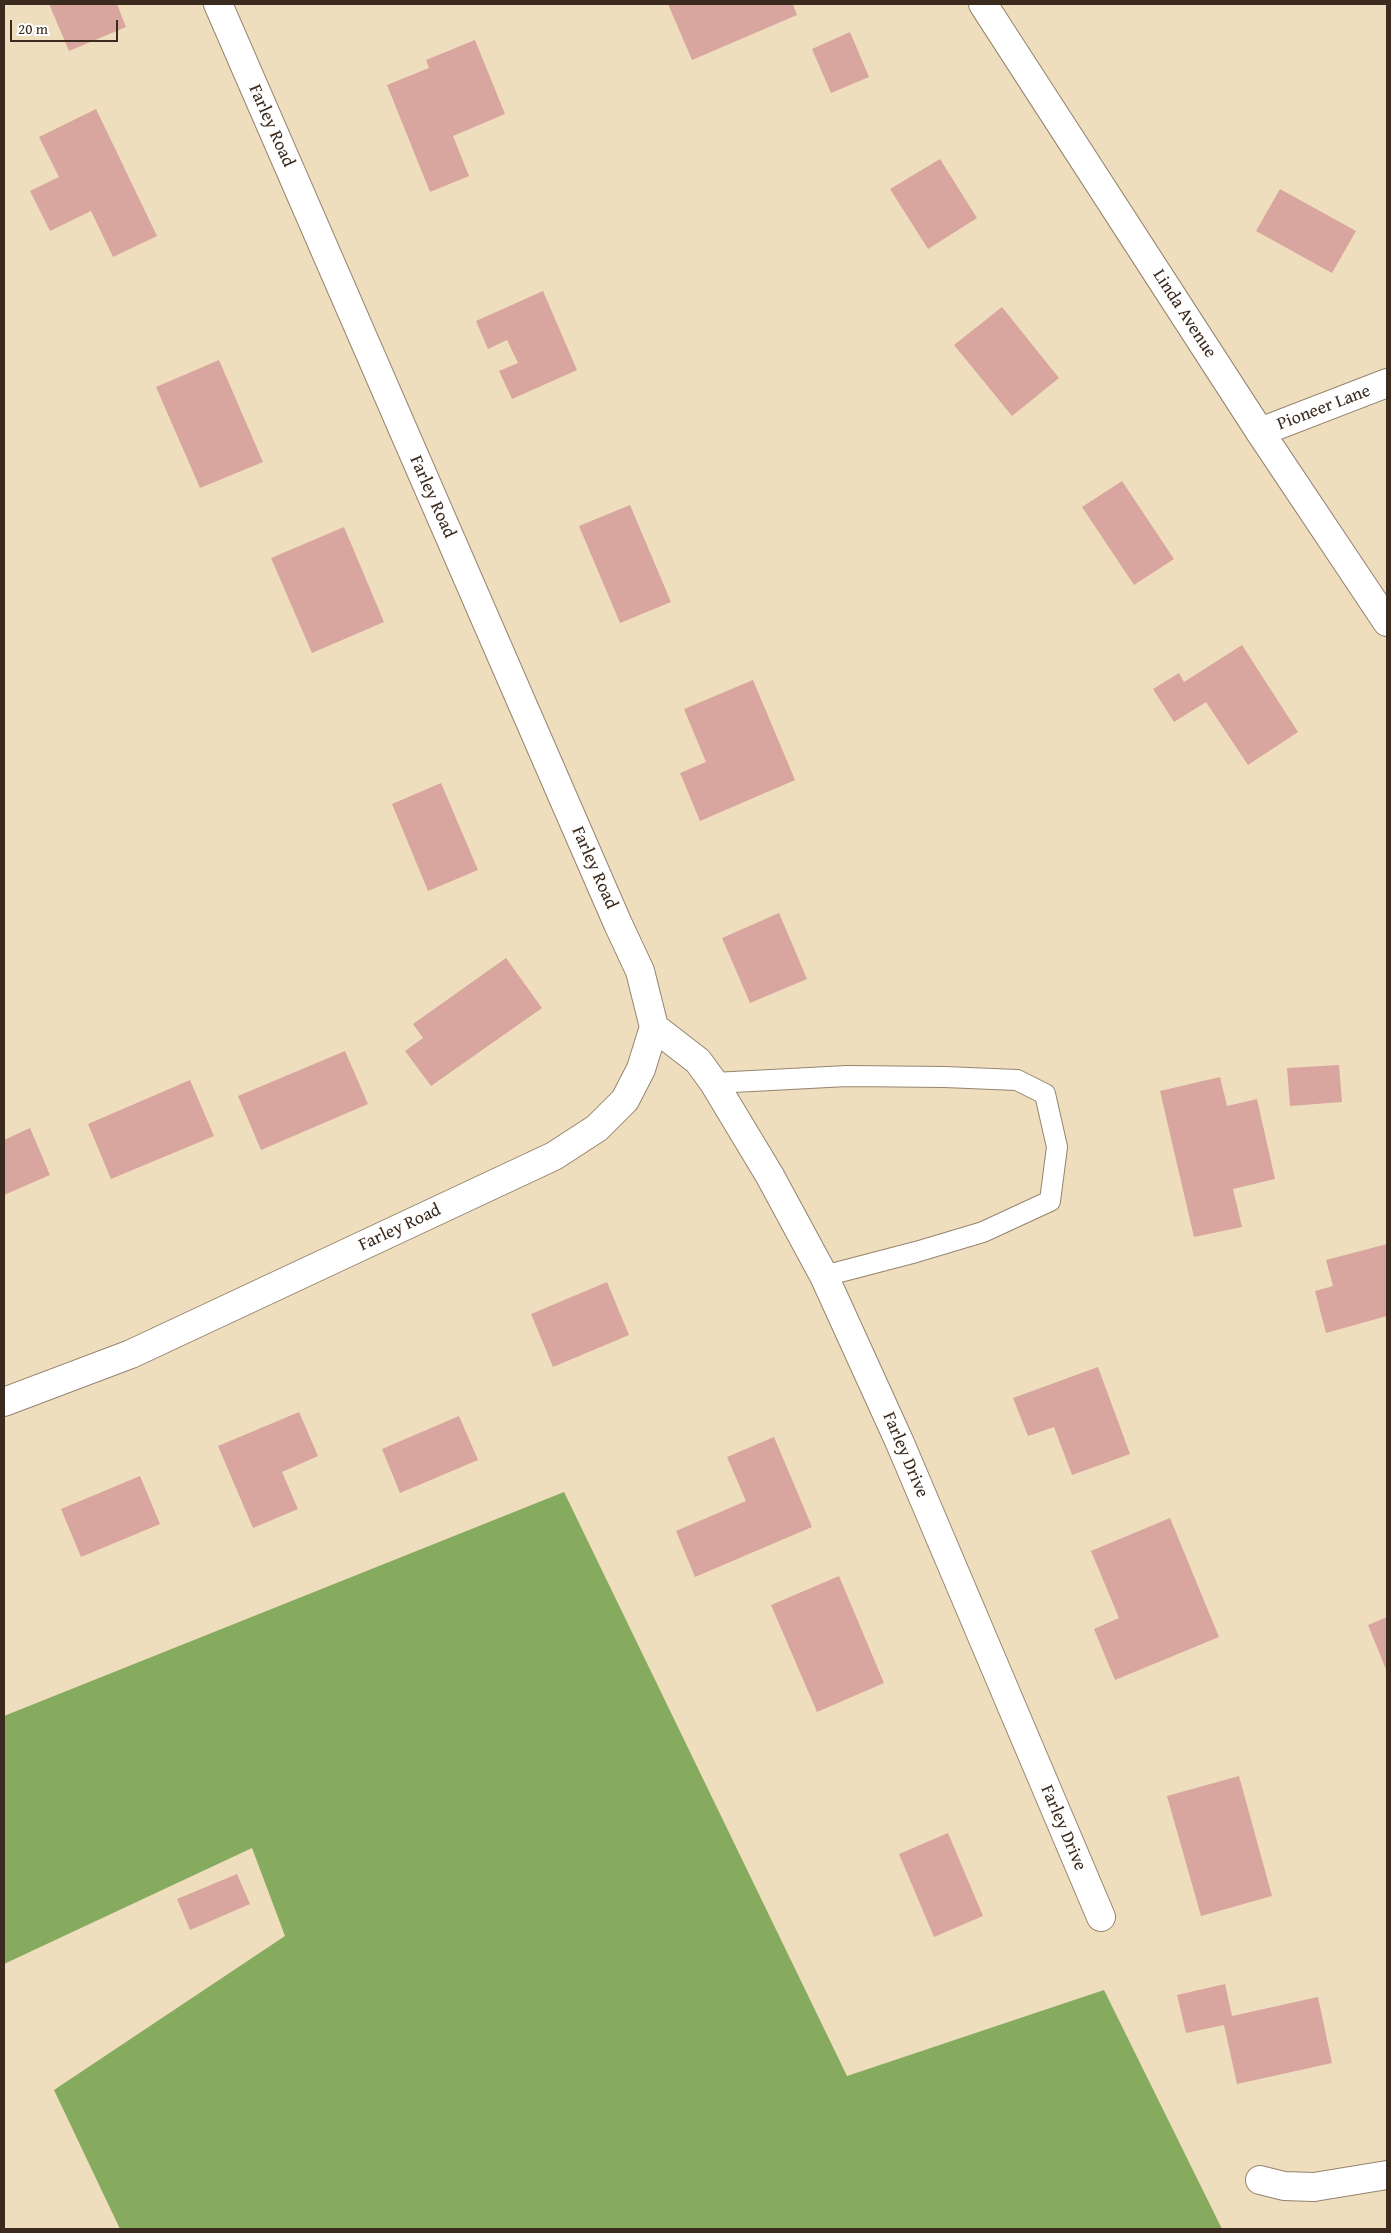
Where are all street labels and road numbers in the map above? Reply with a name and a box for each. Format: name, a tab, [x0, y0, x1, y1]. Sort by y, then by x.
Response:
street label: Farley Road	[243, 81, 299, 171]
street label: Linda Avenue	[1147, 266, 1221, 362]
street label: Pioneer Lane	[1274, 380, 1374, 436]
street label: Farley Road	[404, 452, 460, 542]
street label: Farley Road	[566, 823, 622, 913]
street label: Farley Road	[356, 1200, 444, 1256]
street label: Farley Drive	[877, 1409, 933, 1501]
street label: Farley Drive	[1035, 1782, 1091, 1874]

